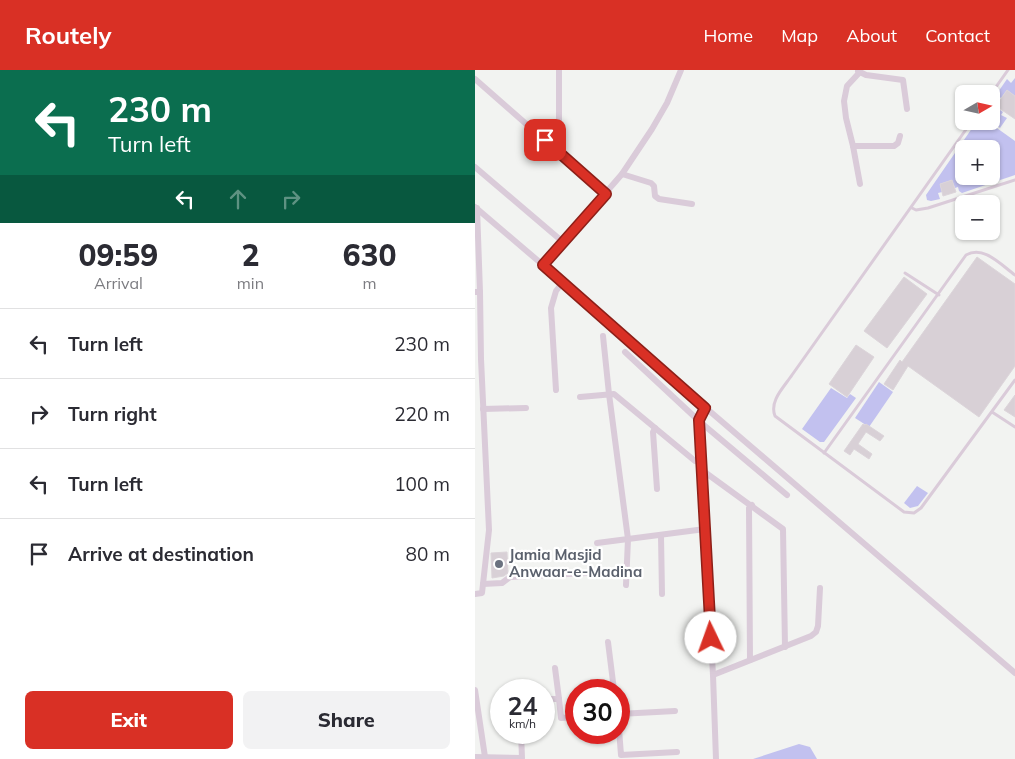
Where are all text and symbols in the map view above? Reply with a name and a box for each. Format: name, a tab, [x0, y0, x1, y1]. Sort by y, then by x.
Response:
text: Routely	[25, 20, 111, 50]
text: Home	[703, 24, 753, 47]
text: Map	[781, 24, 818, 47]
text: About	[846, 24, 897, 47]
text: Contact	[925, 24, 990, 47]
north arrow	[955, 85, 1000, 130]
map controls	[955, 85, 1000, 240]
text: 230 m	[108, 87, 212, 131]
icon: left	[25, 90, 90, 155]
pin	[524, 119, 566, 161]
icon: arrive	[531, 126, 559, 154]
text: Turn left	[108, 130, 191, 158]
button: +	[955, 140, 1000, 185]
icon: left	[171, 185, 199, 213]
icon: ahead	[224, 185, 252, 213]
icon: right	[277, 185, 305, 213]
button: −	[955, 195, 1000, 240]
text: 09:59	[78, 236, 158, 274]
text: 2	[241, 236, 259, 274]
text: 630	[343, 236, 397, 274]
text: Arrival	[94, 273, 143, 293]
text: min	[237, 273, 264, 293]
text: m	[362, 273, 377, 293]
icon: left	[25, 330, 53, 358]
text: Turn left	[68, 332, 143, 356]
text: 230 m	[394, 332, 450, 356]
icon: right	[25, 400, 53, 428]
text: Turn right	[68, 402, 157, 426]
text: 220 m	[394, 402, 450, 426]
icon: left	[25, 470, 53, 498]
text: Turn left	[68, 472, 143, 496]
text: 100 m	[394, 472, 450, 496]
icon: arrive	[25, 540, 53, 568]
text: Arrive at destination	[68, 542, 254, 566]
text: 80 m	[406, 542, 450, 566]
place label: Jamia Masjid Anwaar-e-Madina	[509, 545, 642, 581]
marker: Jamia Masjid Anwaar-e-Madina	[493, 558, 505, 570]
position arrow	[684, 611, 736, 663]
speed limit sign: 30	[565, 679, 630, 744]
text: 24	[507, 690, 538, 721]
button: Exit	[25, 691, 233, 749]
button: Share	[243, 691, 450, 749]
text: km/h	[509, 716, 536, 731]

